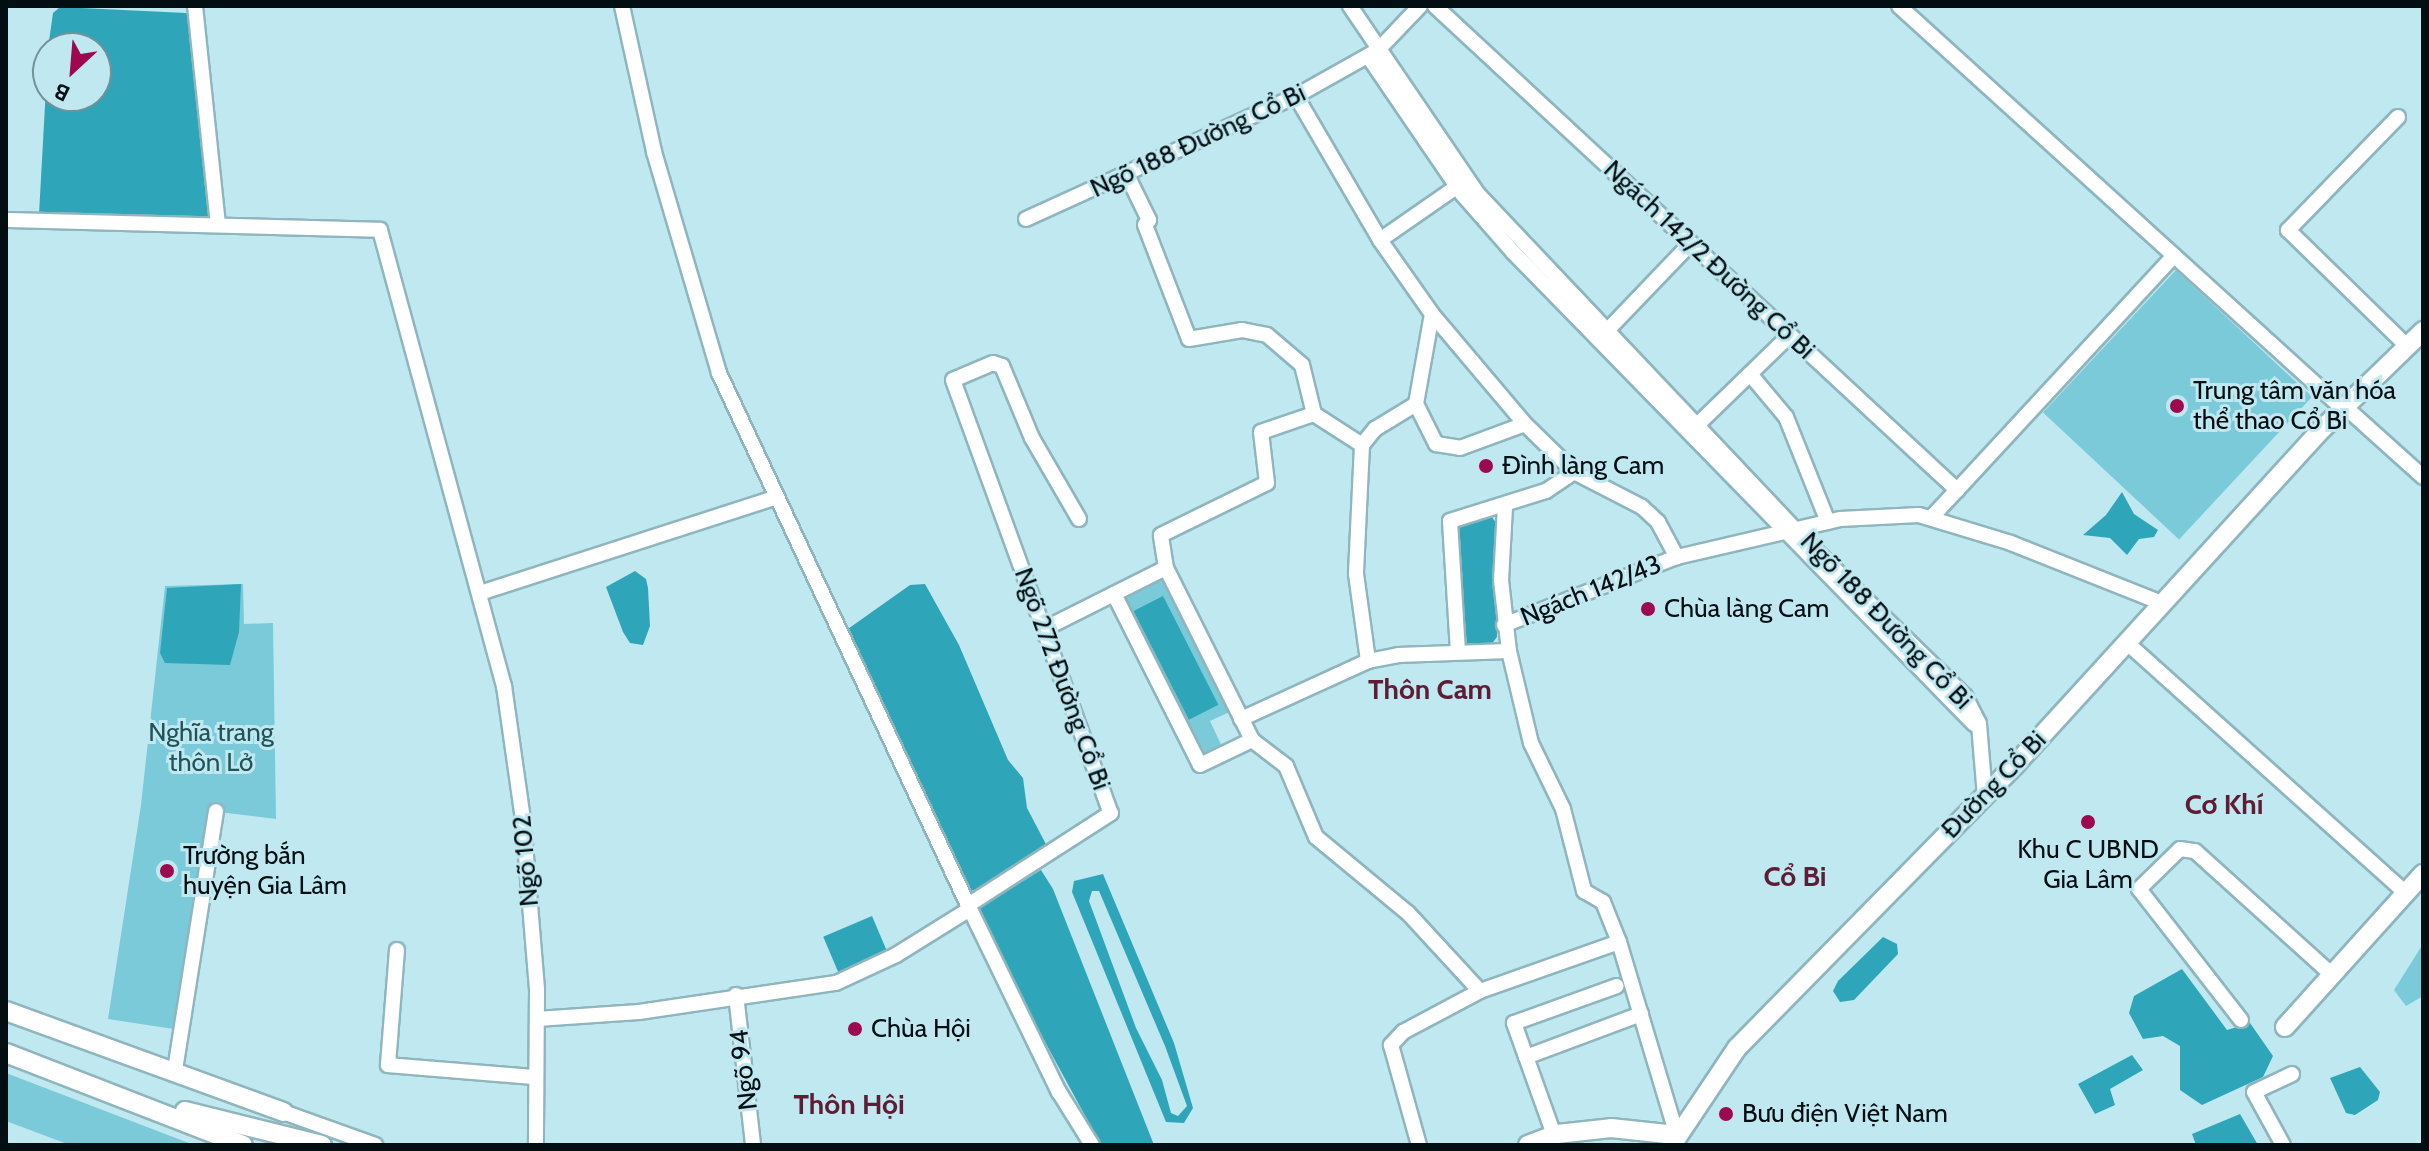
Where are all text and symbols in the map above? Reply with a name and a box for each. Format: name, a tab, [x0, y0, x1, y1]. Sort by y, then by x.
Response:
north arrow	[32, 32, 112, 112]
text: B	[50, 77, 74, 107]
street label: Ngõ 188 Đường Cổ Bi	[1085, 77, 1311, 205]
street label: Ngách 142/2 Đường Cổ Bi	[1597, 154, 1821, 366]
place label: Trung tâm văn hóa thể thao Cổ Bi	[2193, 375, 2396, 436]
marker: Trung tâm văn hóa thể thao Cổ Bi	[2168, 397, 2186, 415]
place label: Đình làng Cam	[1502, 450, 1664, 482]
marker: Đình làng Cam	[1477, 457, 1495, 475]
street label: Ngõ 188 Đường Cổ Bi	[1794, 526, 1978, 716]
street label: Ngách 142/43	[1516, 549, 1666, 633]
street label: Ngõ 272 Đường Cổ Bi	[1007, 564, 1117, 794]
place label: Chùa làng Cam	[1664, 593, 1829, 625]
marker: Chùa làng Cam	[1639, 600, 1657, 618]
district label: Thôn Cam	[1368, 672, 1492, 706]
park label: Nghĩa trang thôn Lở	[148, 717, 274, 778]
street label: Đường Cổ Bi	[1935, 725, 2053, 845]
district label: Cơ Khí	[2185, 787, 2263, 821]
marker: Khu C UBND Gia Lâm	[2079, 813, 2097, 831]
street label: Ngõ 102	[506, 814, 546, 908]
place label: Khu C UBND Gia Lâm	[2017, 834, 2159, 896]
place label: Trường bắn huyện Gia Lâm	[183, 840, 347, 902]
district label: Cổ Bi	[1763, 859, 1827, 893]
marker: Trường bắn huyện Gia Lâm	[158, 862, 176, 880]
place label: Chùa Hội	[871, 1013, 971, 1045]
marker: Chùa Hội	[846, 1020, 864, 1038]
street label: Ngõ 94	[724, 1028, 764, 1112]
district label: Thôn Hội	[793, 1087, 905, 1121]
place label: Bưu điện Việt Nam	[1742, 1098, 1948, 1130]
marker: Bưu điện Việt Nam	[1717, 1105, 1735, 1123]

